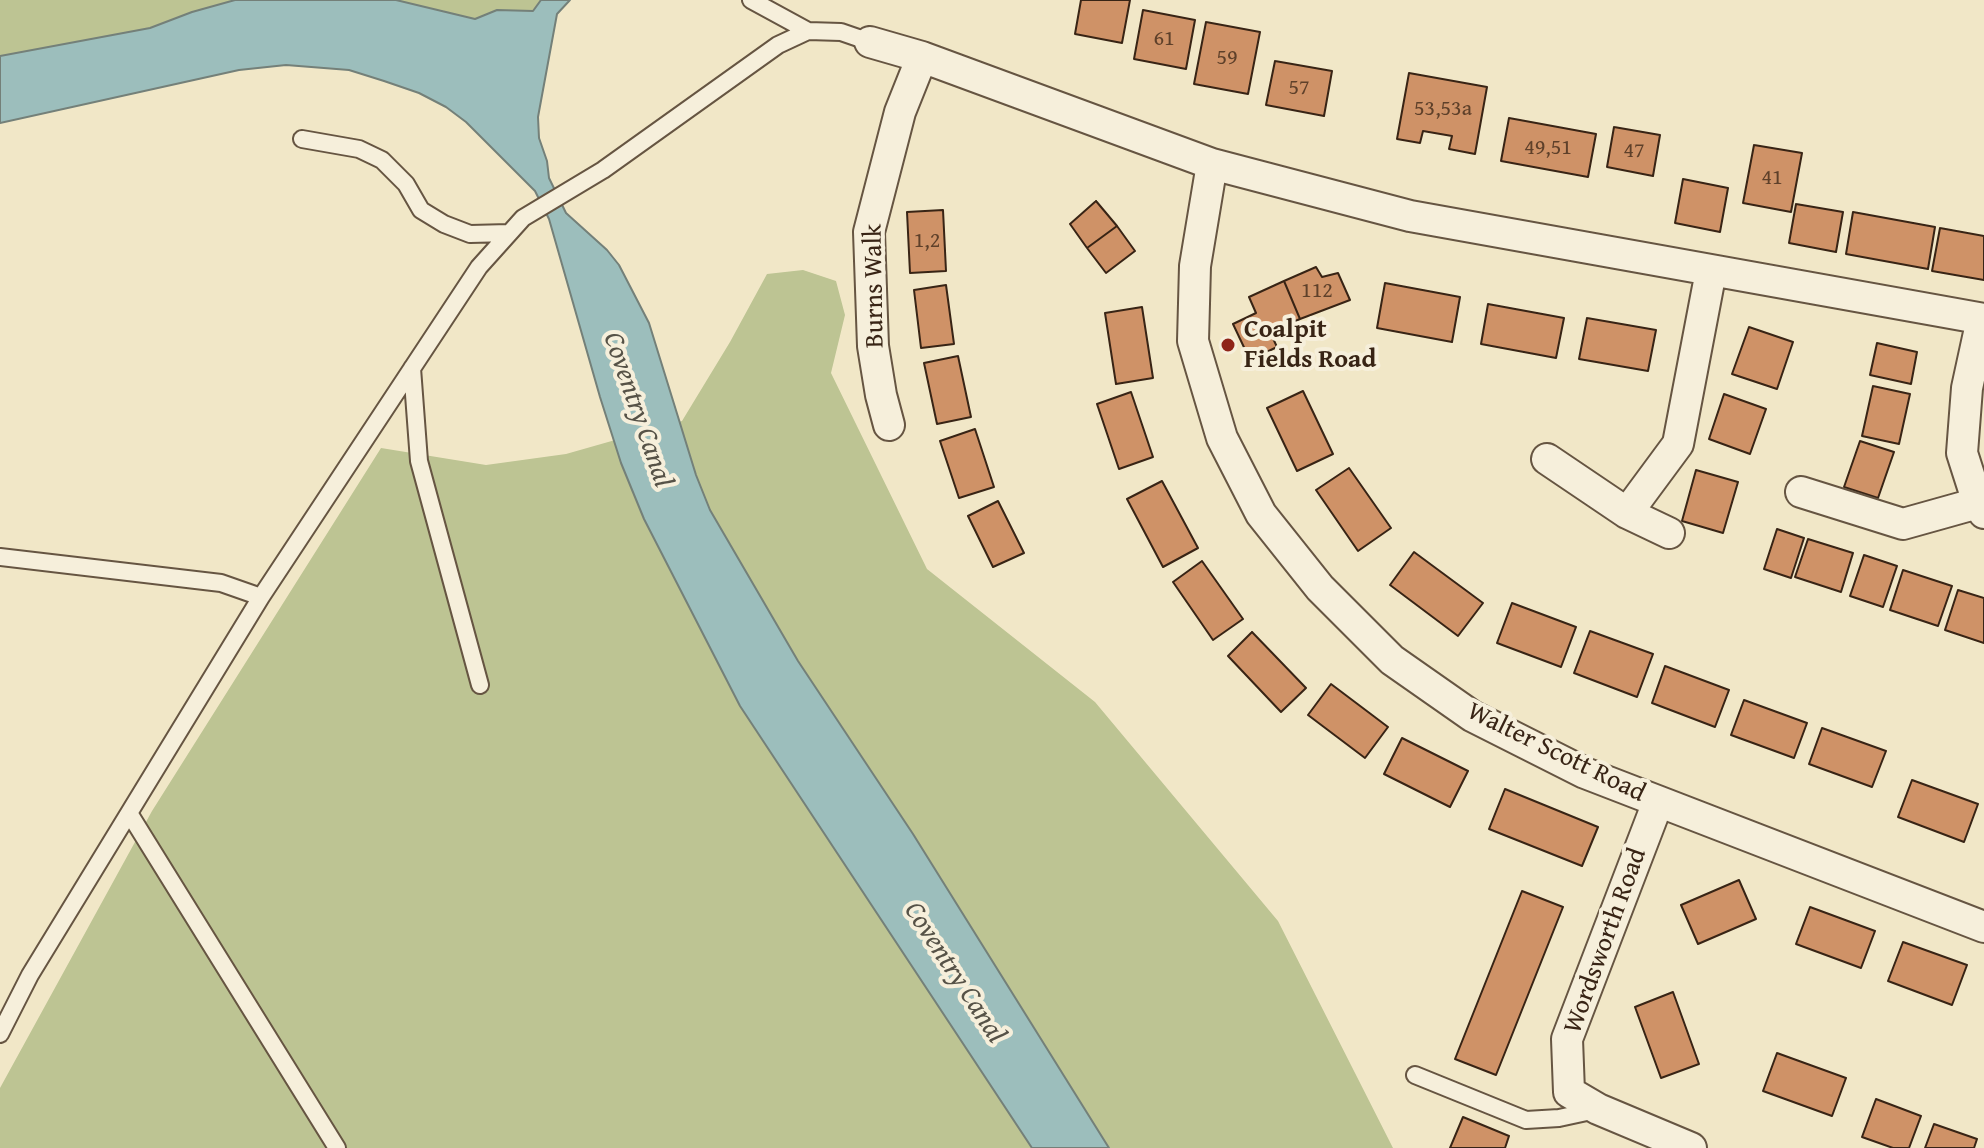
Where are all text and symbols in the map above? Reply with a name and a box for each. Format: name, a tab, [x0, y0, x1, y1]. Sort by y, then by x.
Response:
house number: 61	[1153, 26, 1175, 52]
house number: 59	[1216, 45, 1238, 71]
house number: 57	[1288, 75, 1310, 101]
house number: 53,53a	[1414, 96, 1472, 122]
house number: 49,51	[1524, 135, 1572, 161]
house number: 47	[1623, 138, 1645, 164]
house number: 41	[1761, 165, 1783, 191]
street label: Burns Walk	[858, 224, 892, 348]
house number: 1,2	[914, 228, 940, 254]
house number: 112	[1301, 278, 1333, 304]
place label: Coalpit Fields Road	[1244, 314, 1376, 376]
water label: Coventry Canal	[595, 328, 679, 492]
marker: Coalpit Fields Road	[1219, 336, 1237, 354]
street label: Walter Scott Road	[1462, 696, 1650, 810]
street label: Wordsworth Road	[1558, 844, 1654, 1038]
water label: Coventry Canal	[896, 896, 1012, 1050]

